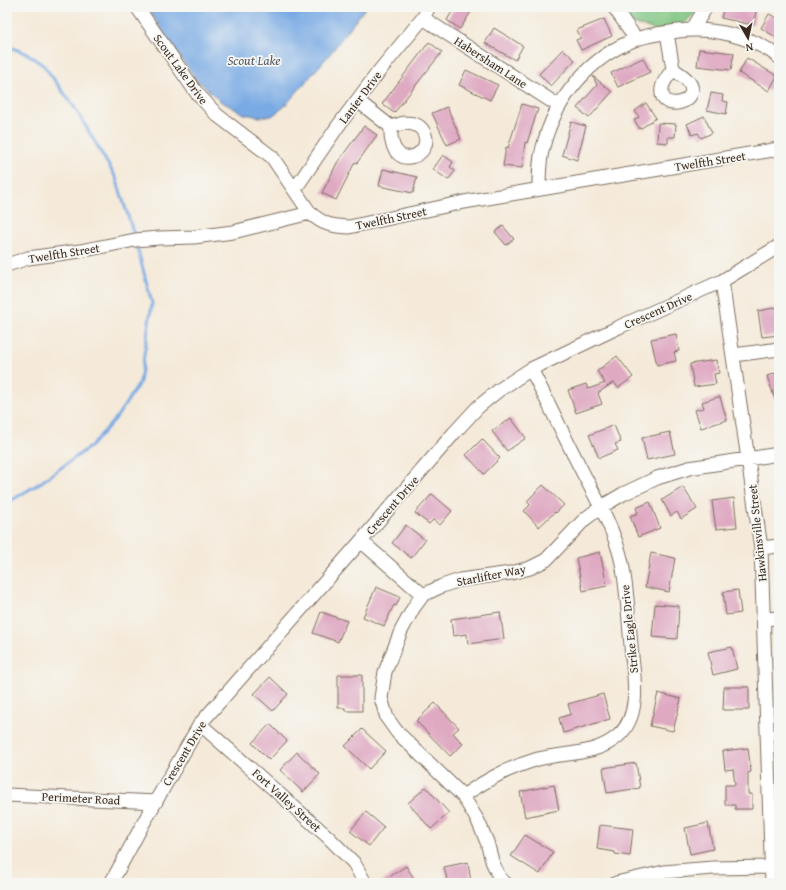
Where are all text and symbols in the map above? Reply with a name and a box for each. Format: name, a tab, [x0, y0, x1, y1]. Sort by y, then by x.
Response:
north arrow	[728, 18, 768, 58]
street label: Scout Lake Drive	[150, 30, 213, 108]
street label: Habersham Lane	[451, 32, 531, 92]
text: N	[744, 39, 754, 56]
water label: Scout Lake	[227, 51, 281, 70]
street label: Lanier Drive	[335, 67, 386, 127]
street label: Twelfth Street	[673, 147, 748, 175]
street label: Twelfth Street	[354, 202, 429, 234]
street label: Twelfth Street	[27, 239, 102, 267]
street label: Crescent Drive	[621, 287, 695, 333]
street label: Crescent Drive	[362, 472, 423, 538]
street label: Hawkinsville Street	[743, 483, 771, 582]
street label: Starlifter Way	[455, 560, 527, 590]
street label: Strike Eagle Drive	[616, 584, 642, 674]
street label: Crescent Drive	[158, 717, 210, 789]
street label: Fort Valley Street	[249, 764, 326, 836]
street label: Perimeter Road	[41, 787, 121, 809]

